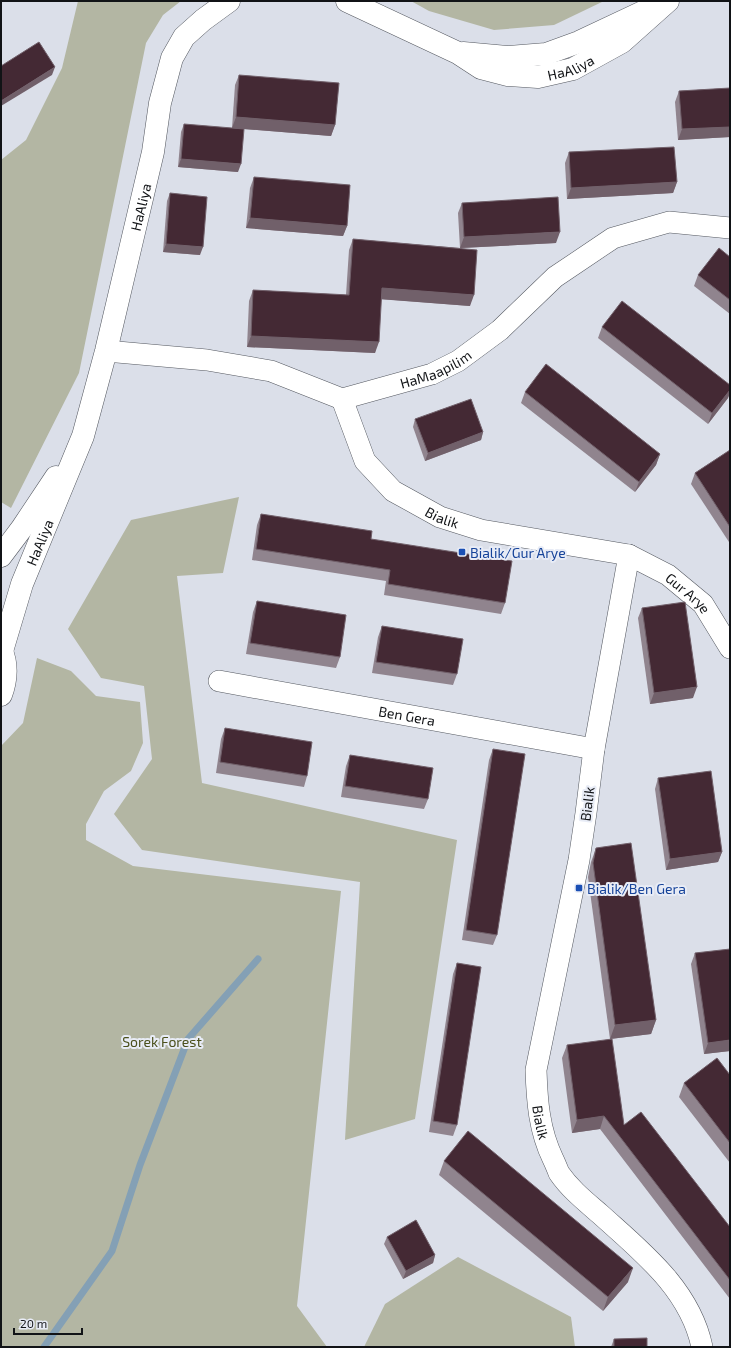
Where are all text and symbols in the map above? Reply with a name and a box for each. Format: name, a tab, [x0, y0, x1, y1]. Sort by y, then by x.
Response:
street label: HaAliya	[546, 51, 597, 83]
street label: HaAliya	[126, 181, 154, 233]
street label: HaMaapilim	[398, 346, 474, 391]
street label: Bialik	[423, 502, 461, 531]
street label: HaAliya	[22, 517, 56, 568]
place label: Bialik/Gur Arye	[470, 544, 566, 561]
marker: Bialik/Gur Arye	[457, 547, 467, 557]
street label: Gur Arye	[663, 569, 715, 616]
street label: Ben Gera	[377, 702, 437, 729]
street label: Bialik	[576, 786, 598, 822]
place label: Bialik/Ben Gera	[587, 880, 686, 897]
marker: Bialik/Ben Gera	[574, 883, 584, 893]
park label: Sorek Forest	[122, 1033, 202, 1050]
street label: Bialik	[530, 1104, 553, 1141]
scale bar	[14, 1310, 82, 1336]
text: 20 m	[20, 1316, 47, 1330]

